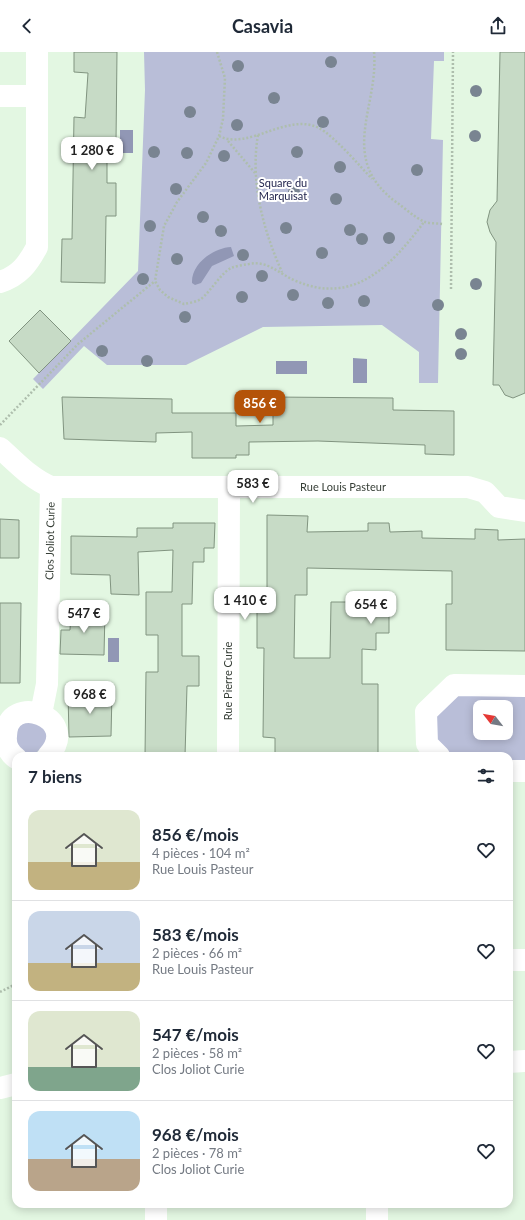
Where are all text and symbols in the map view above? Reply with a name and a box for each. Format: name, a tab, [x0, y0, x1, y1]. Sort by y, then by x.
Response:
icon: back	[16, 15, 38, 37]
text: Casavia	[232, 15, 293, 37]
icon: share	[487, 15, 509, 37]
pin: 1 280 €	[55, 137, 129, 171]
text: 1 280 €	[70, 142, 114, 158]
park label: Square du Marquisat	[259, 176, 307, 202]
pin: 856 €	[232, 390, 288, 424]
text: 856 €	[243, 395, 277, 411]
pin: 583 €	[225, 470, 281, 504]
text: 583 €	[236, 475, 270, 491]
street label: Rue Louis Pasteur	[300, 480, 386, 493]
street label: Clos Joliot Curie	[42, 502, 57, 580]
pin: 1 410 €	[208, 587, 282, 621]
pin: 654 €	[343, 591, 399, 625]
text: 1 410 €	[223, 592, 267, 608]
text: 654 €	[354, 596, 388, 612]
pin: 547 €	[56, 600, 112, 634]
text: 547 €	[67, 605, 101, 621]
street label: Rue Pierre Curie	[221, 641, 234, 720]
pin: 968 €	[62, 681, 118, 715]
text: 968 €	[73, 686, 107, 702]
north arrow	[473, 700, 513, 740]
map controls	[473, 700, 513, 740]
icon: filters	[475, 765, 497, 787]
text: 7 biens	[28, 766, 82, 787]
text: 856 €/mois	[152, 824, 239, 845]
icon: home	[60, 826, 108, 874]
icon: heart	[475, 839, 497, 861]
text: 4 pièces · 104 m²	[152, 845, 250, 861]
text: Rue Louis Pasteur	[152, 861, 253, 877]
text: 583 €/mois	[152, 924, 239, 945]
icon: home	[60, 927, 108, 975]
icon: heart	[475, 940, 497, 962]
text: 2 pièces · 66 m²	[152, 945, 242, 961]
text: Rue Louis Pasteur	[152, 961, 253, 977]
text: 547 €/mois	[152, 1024, 239, 1045]
icon: home	[60, 1027, 108, 1075]
icon: heart	[475, 1040, 497, 1062]
text: 2 pièces · 58 m²	[152, 1045, 242, 1061]
text: Clos Joliot Curie	[152, 1061, 244, 1077]
text: 968 €/mois	[152, 1124, 239, 1145]
icon: home	[60, 1127, 108, 1175]
icon: heart	[475, 1140, 497, 1162]
text: 2 pièces · 78 m²	[152, 1145, 242, 1161]
text: Clos Joliot Curie	[152, 1161, 244, 1177]

